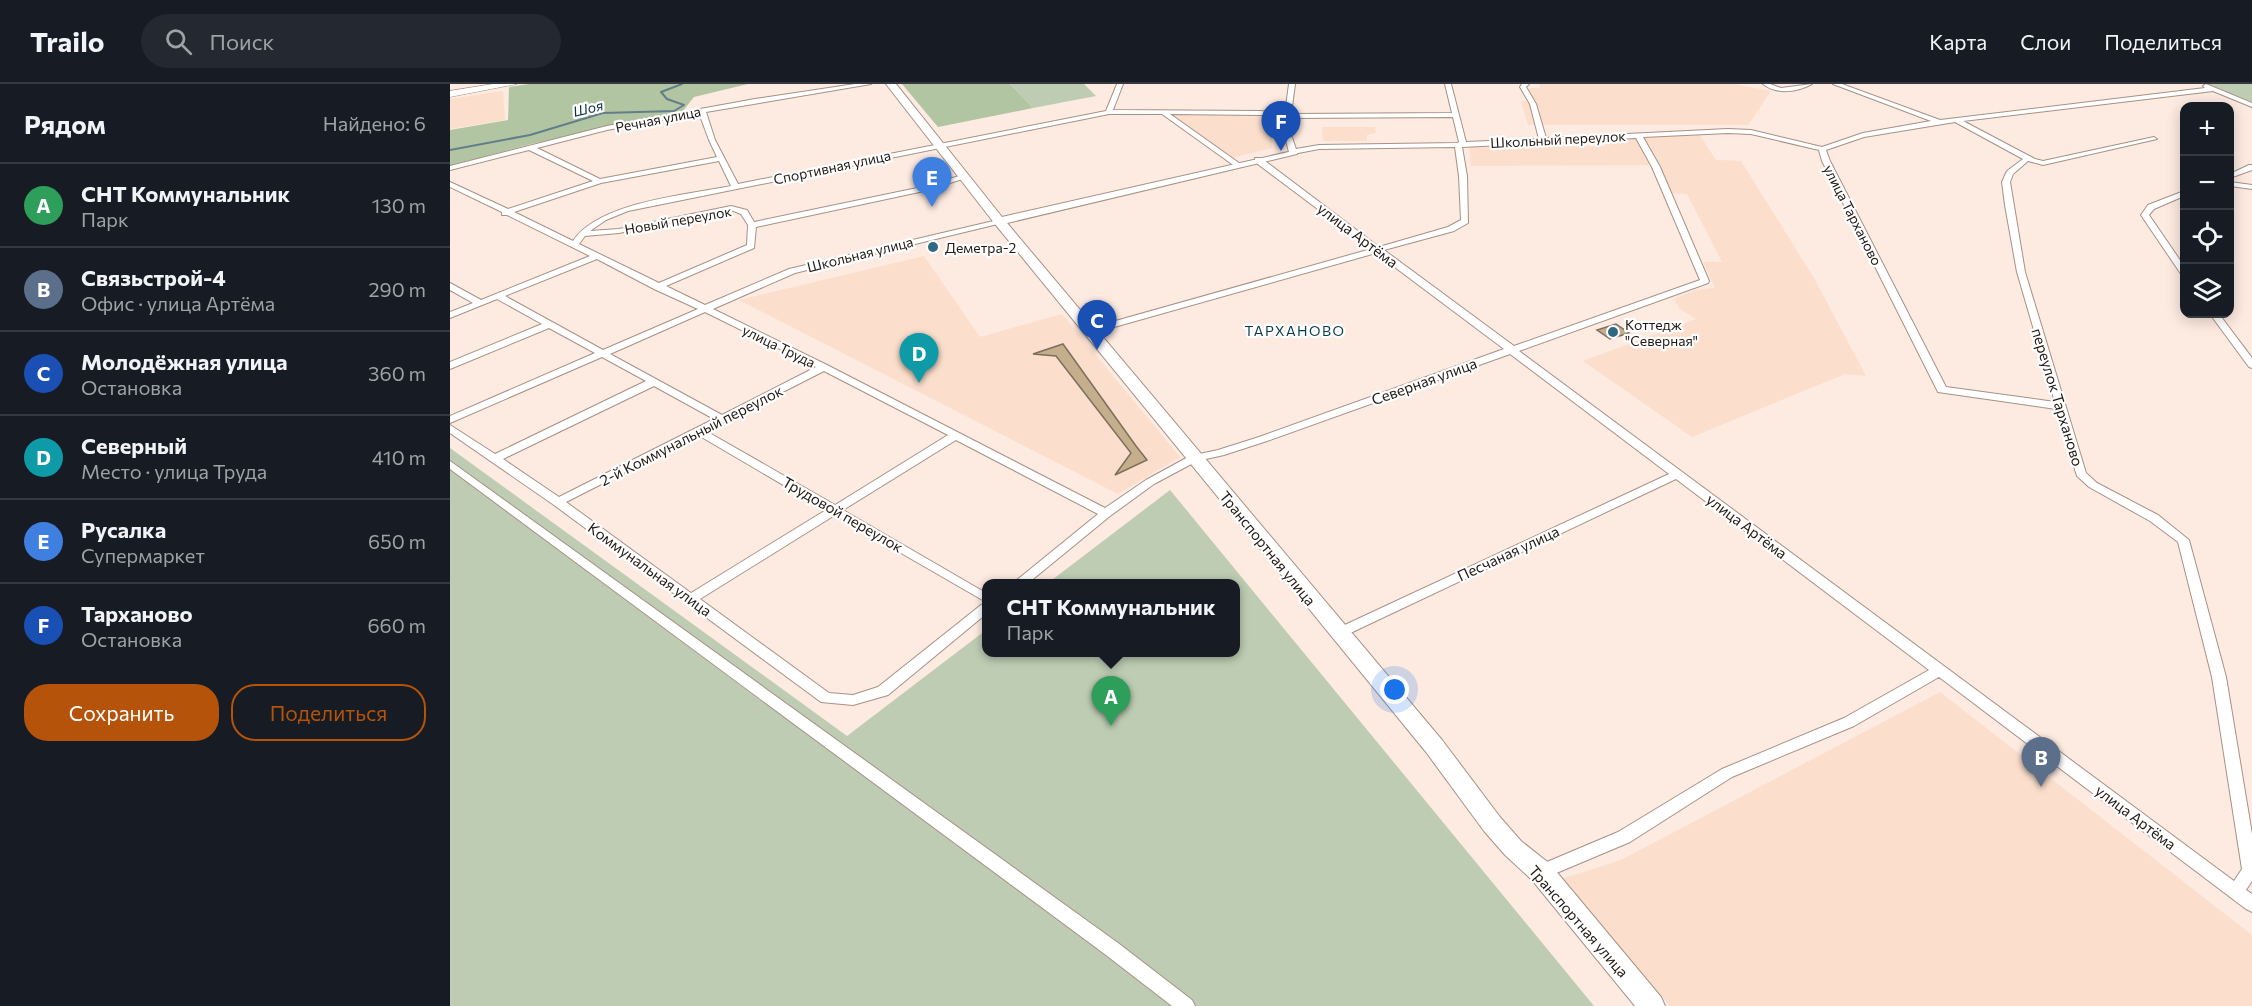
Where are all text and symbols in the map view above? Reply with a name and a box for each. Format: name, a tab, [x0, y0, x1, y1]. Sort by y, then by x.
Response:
search box	[141, 14, 561, 68]
text: Trailo	[30, 24, 105, 58]
icon: search	[162, 25, 195, 58]
text: Поиск	[210, 28, 274, 55]
text: Карта	[1929, 29, 1987, 54]
text: Слои	[2020, 29, 2071, 54]
text: Поделиться	[2104, 29, 2222, 54]
water label: Шоя	[571, 96, 605, 120]
pin: F	[1262, 101, 1300, 151]
street label: Речная улица	[614, 102, 702, 136]
map controls	[2180, 102, 2234, 318]
button: +	[2180, 102, 2234, 156]
text: Рядом	[24, 108, 106, 139]
text: Найдено: 6	[323, 111, 426, 135]
street label: Школьный переулок	[1490, 127, 1627, 151]
street label: Спортивная улица	[772, 146, 892, 188]
button: −	[2180, 156, 2234, 210]
pin: E	[912, 158, 952, 207]
street label: улица Тарханово	[1820, 162, 1886, 268]
text: СНТ Коммунальник	[81, 180, 290, 207]
text: A	[36, 193, 51, 217]
text: 130 m	[372, 193, 426, 217]
street label: улица Артёма	[1314, 199, 1402, 271]
street label: Новый переулок	[623, 202, 733, 238]
text: Парк	[81, 207, 129, 231]
button: locate	[2180, 210, 2234, 264]
street label: Школьная улица	[805, 233, 915, 275]
place label: Деметра-2	[945, 239, 1017, 256]
marker: Деметра-2	[926, 240, 940, 254]
text: Связьстрой-4	[81, 264, 226, 291]
button: layers	[2180, 264, 2234, 318]
text: B	[37, 277, 50, 301]
text: 290 m	[368, 277, 426, 301]
text: Офис · улица Артёма	[81, 291, 275, 315]
pin: C	[1078, 300, 1116, 350]
place label: Коттедж "Северная"	[1625, 316, 1698, 349]
street label: улица Труда	[740, 321, 818, 371]
district label: ТАРХАНОВО	[1245, 322, 1345, 339]
marker: Коттедж "Северная"	[1606, 325, 1620, 339]
street label: переулок Тарханово	[2028, 326, 2088, 468]
pin: D	[900, 334, 938, 383]
text: Молодёжная улица	[81, 348, 287, 375]
street label: Северная улица	[1369, 354, 1479, 408]
text: C	[37, 361, 50, 385]
text: 360 m	[368, 361, 426, 385]
text: Остановка	[81, 375, 182, 399]
street label: 2-й Коммунальный переулок	[596, 381, 786, 489]
text: Северный	[81, 432, 187, 459]
text: D	[36, 445, 51, 469]
text: 410 m	[372, 445, 426, 469]
text: Место · улица Труда	[81, 459, 267, 483]
street label: Трудовой переулок	[780, 472, 906, 556]
street label: Транспортная улица	[1216, 487, 1320, 609]
street label: улица Артёма	[1703, 490, 1791, 562]
text: Русалка	[81, 516, 166, 543]
street label: Коммунальная улица	[585, 518, 715, 620]
street label: Песчаная улица	[1454, 522, 1562, 584]
text: E	[38, 529, 49, 553]
text: 650 m	[368, 529, 426, 553]
text: Супермаркет	[81, 543, 205, 567]
popup	[982, 579, 1240, 657]
text: СНТ Коммунальник	[1006, 593, 1216, 620]
text: Тарханово	[81, 600, 193, 627]
text: F	[38, 613, 49, 637]
text: 660 m	[367, 613, 426, 637]
text: Парк	[1006, 620, 1054, 644]
text: Остановка	[81, 627, 182, 651]
your location	[1380, 675, 1409, 704]
pin: A	[1092, 676, 1130, 726]
button: Сохранить	[24, 684, 219, 741]
button: Поделиться	[231, 684, 426, 741]
pin: B	[2022, 738, 2060, 787]
street label: улица Артёма	[2092, 781, 2180, 853]
street label: Транспортная улица	[1526, 861, 1632, 981]

